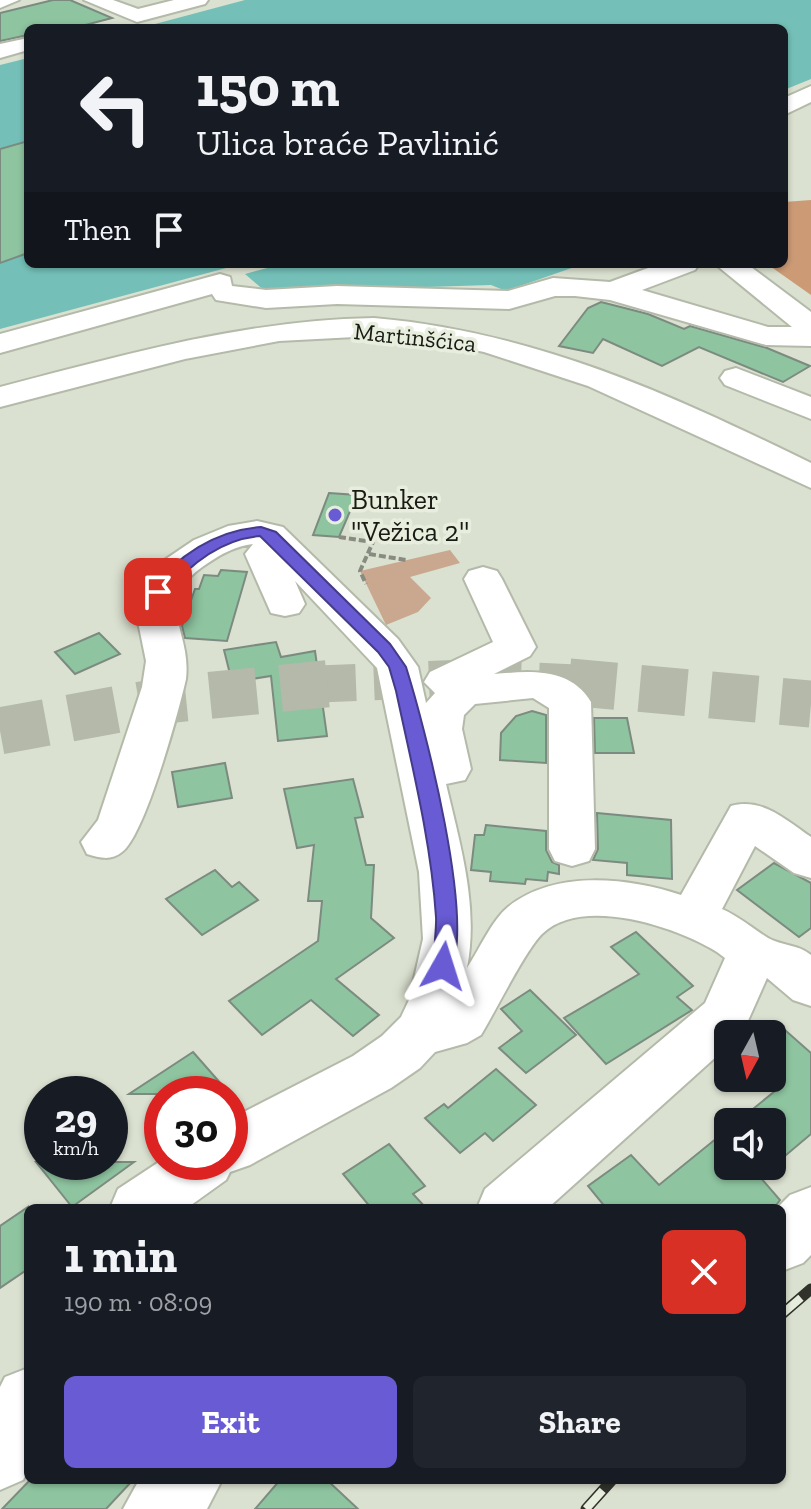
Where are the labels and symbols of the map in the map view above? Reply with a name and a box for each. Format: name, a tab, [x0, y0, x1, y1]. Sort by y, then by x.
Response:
street label: Martinšćica	[352, 316, 478, 358]
place label: Bunker "Vežica 2"	[351, 483, 469, 548]
marker: Bunker "Vežica 2"	[326, 506, 344, 524]
pin	[124, 558, 192, 626]
position arrow	[401, 924, 485, 1008]
north arrow	[714, 1020, 786, 1092]
speed limit sign: 30	[144, 1076, 248, 1180]

